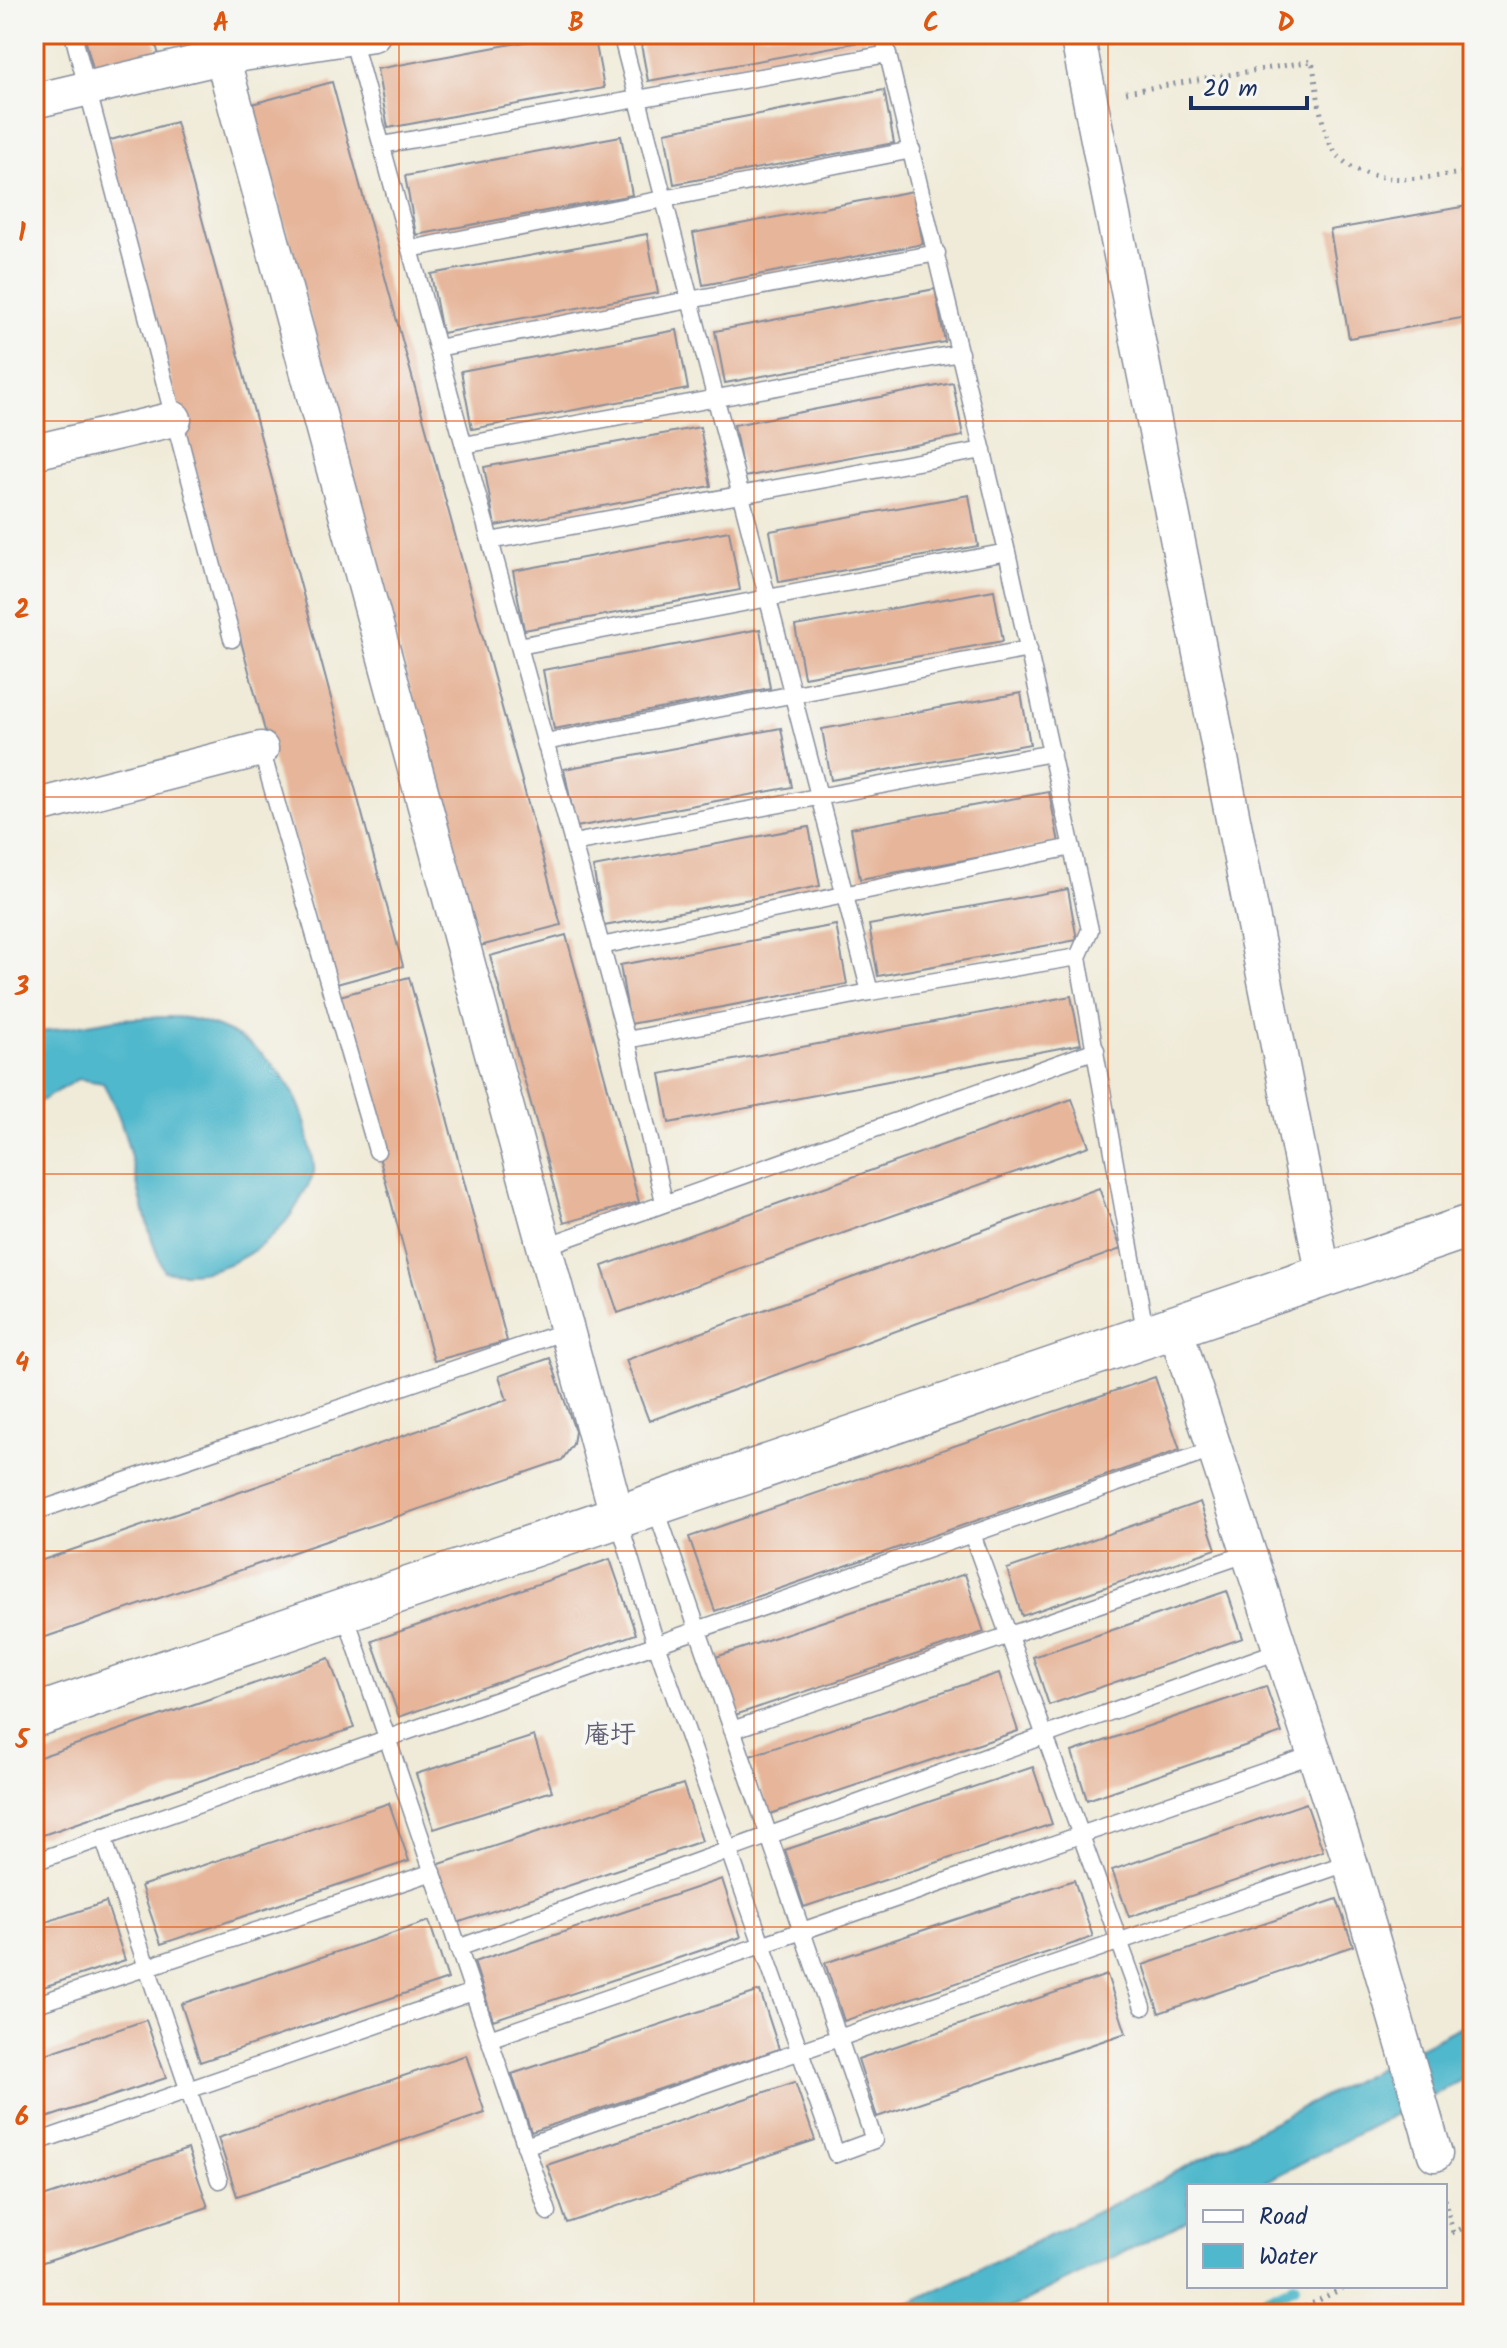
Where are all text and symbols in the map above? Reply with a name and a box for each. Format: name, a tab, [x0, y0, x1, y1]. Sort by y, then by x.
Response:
text: A	[213, 3, 229, 45]
text: B	[568, 3, 584, 45]
text: C	[923, 3, 939, 45]
text: D	[1277, 3, 1295, 45]
scale bar	[1191, 60, 1307, 110]
text: 20 m	[1203, 70, 1258, 109]
text: 1	[18, 213, 26, 255]
text: 2	[14, 590, 30, 632]
text: 3	[14, 967, 29, 1009]
text: 4	[15, 1343, 29, 1385]
district label: 庵圩	[584, 1715, 636, 1757]
text: 5	[14, 1720, 30, 1762]
text: 6	[15, 2097, 29, 2139]
legend	[1187, 2184, 1447, 2288]
text: Road	[1259, 2198, 1308, 2237]
text: Water	[1259, 2238, 1319, 2277]

